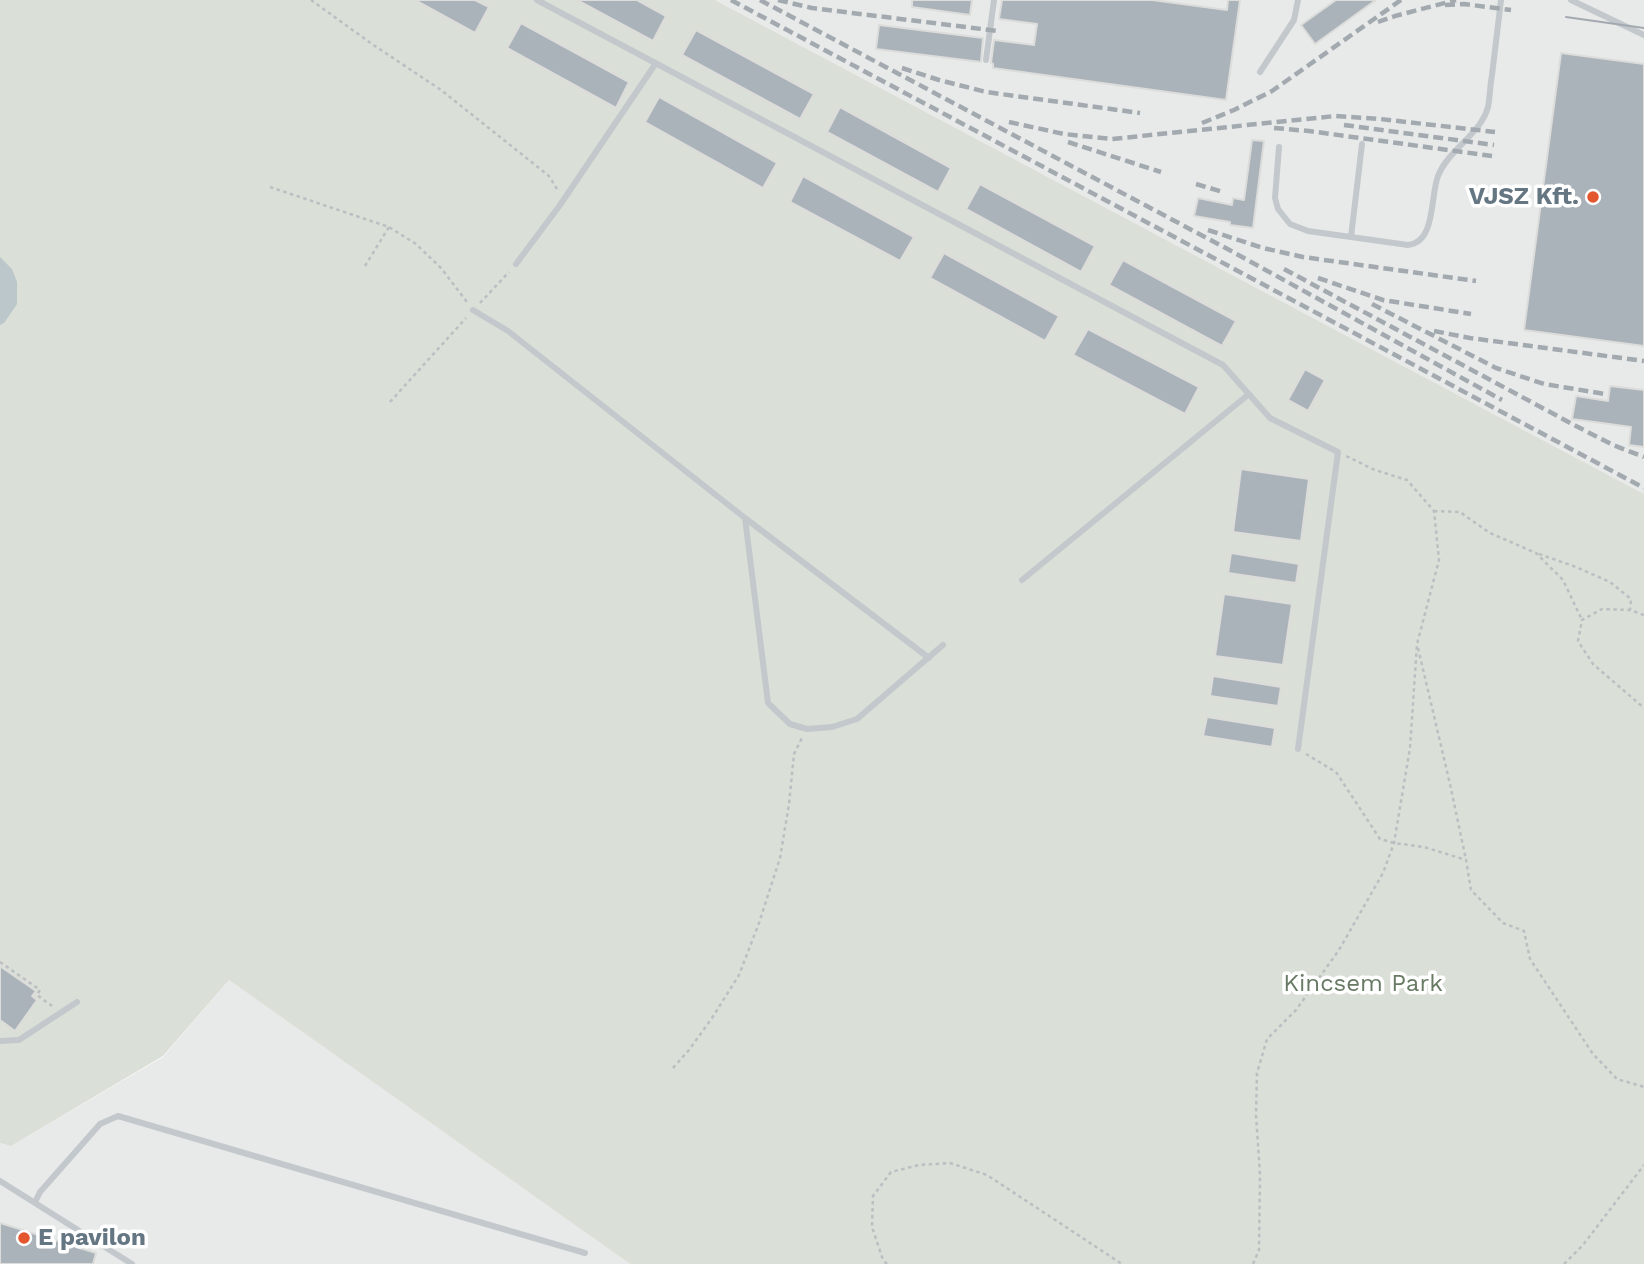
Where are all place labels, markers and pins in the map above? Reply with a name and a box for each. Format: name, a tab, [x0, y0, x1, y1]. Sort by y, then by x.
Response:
place label: VJSZ Kft.	[1469, 183, 1579, 211]
marker: VJSZ Kft.	[1585, 189, 1601, 205]
place label: E pavilon	[38, 1224, 146, 1252]
marker: E pavilon	[16, 1230, 32, 1246]

